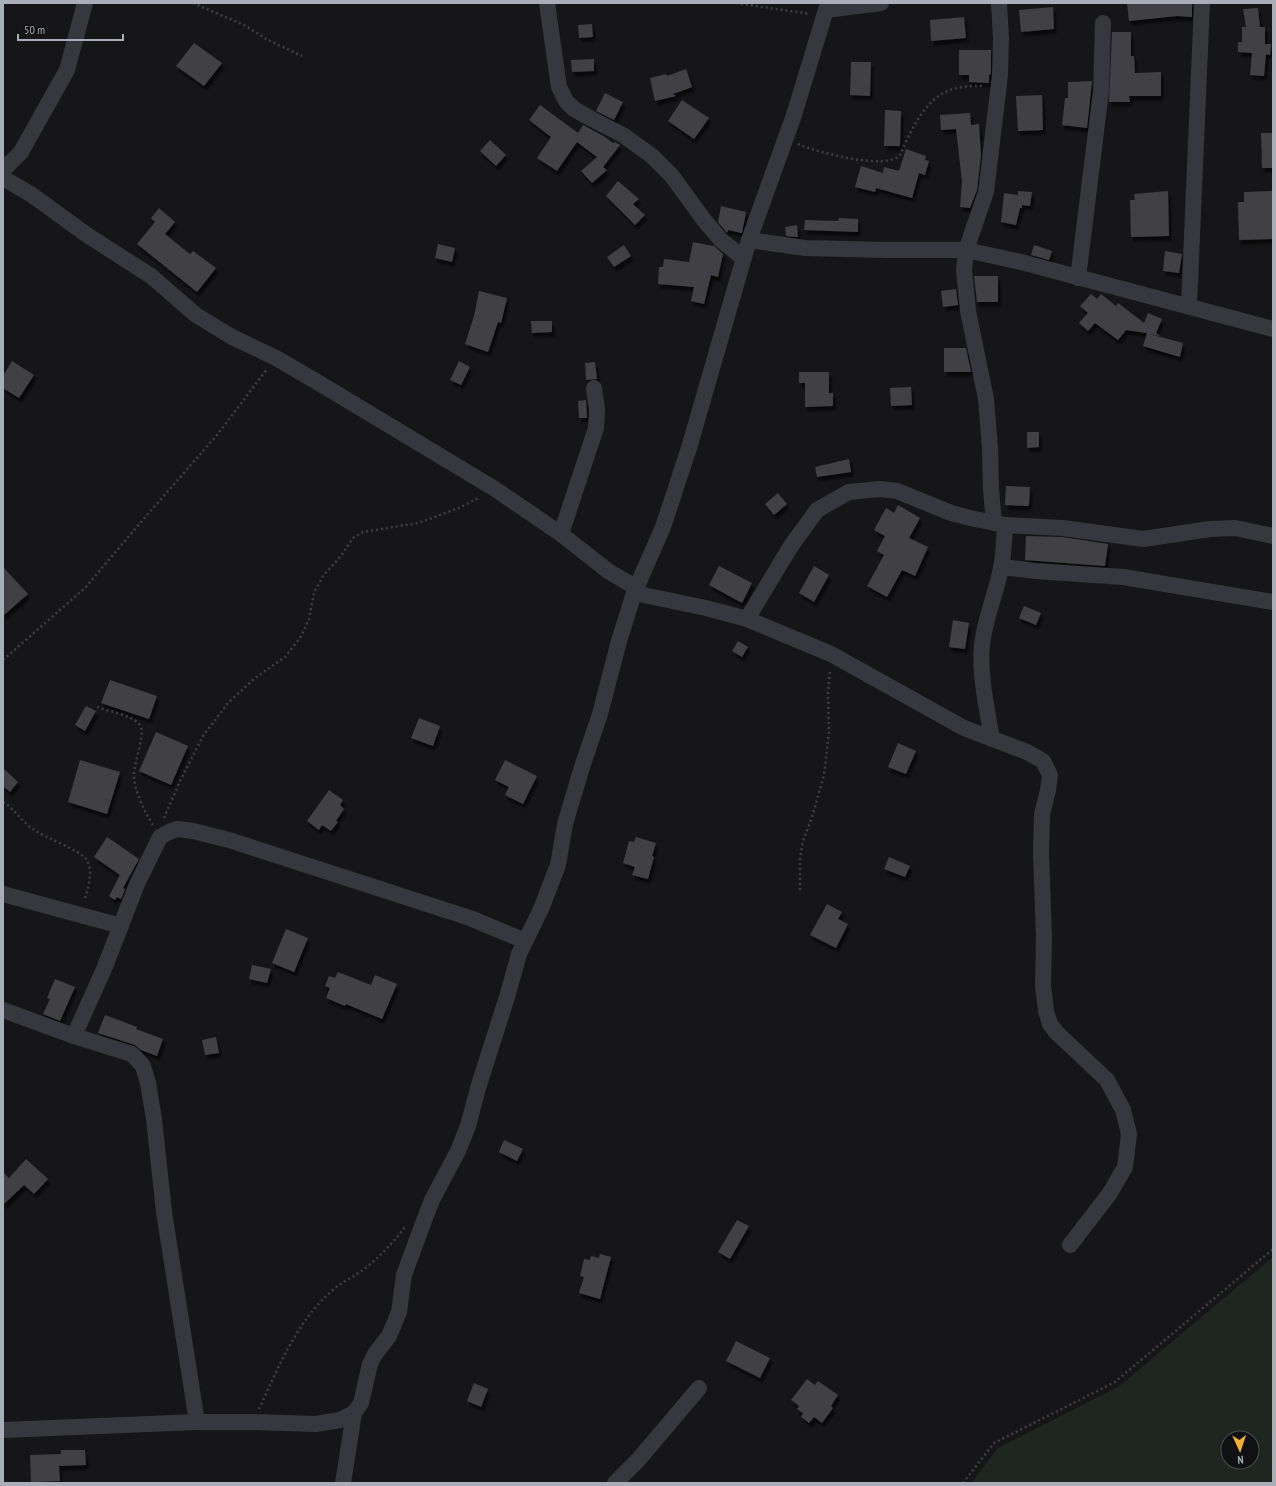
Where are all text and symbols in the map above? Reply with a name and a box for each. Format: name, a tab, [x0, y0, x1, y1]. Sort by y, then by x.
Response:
scale bar	[18, 16, 123, 42]
text: 50 m	[24, 22, 45, 37]
north arrow	[1220, 1430, 1260, 1470]
text: N	[1237, 1453, 1244, 1467]

